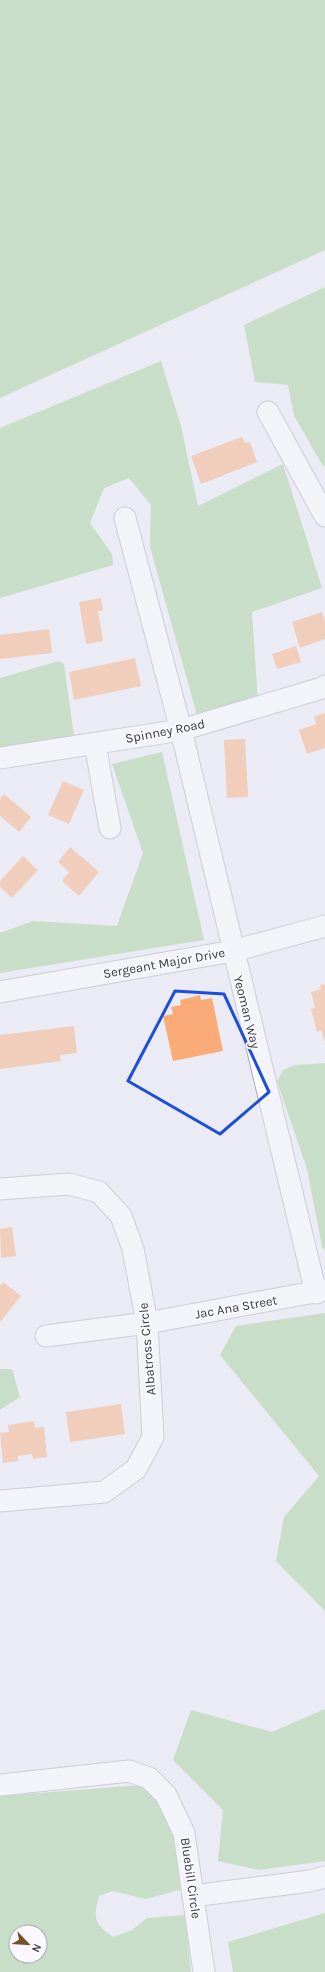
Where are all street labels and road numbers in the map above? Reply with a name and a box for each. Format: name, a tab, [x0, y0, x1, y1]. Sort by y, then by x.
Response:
street label: Spinney Road	[124, 716, 206, 746]
street label: Sergeant Major Drive	[102, 945, 226, 981]
street label: Yeoman Way	[231, 974, 263, 1050]
street label: Jac Ana Street	[194, 1292, 278, 1322]
street label: Albatross Circle	[135, 1302, 159, 1396]
street label: Bluebill Circle	[178, 1836, 204, 1920]

